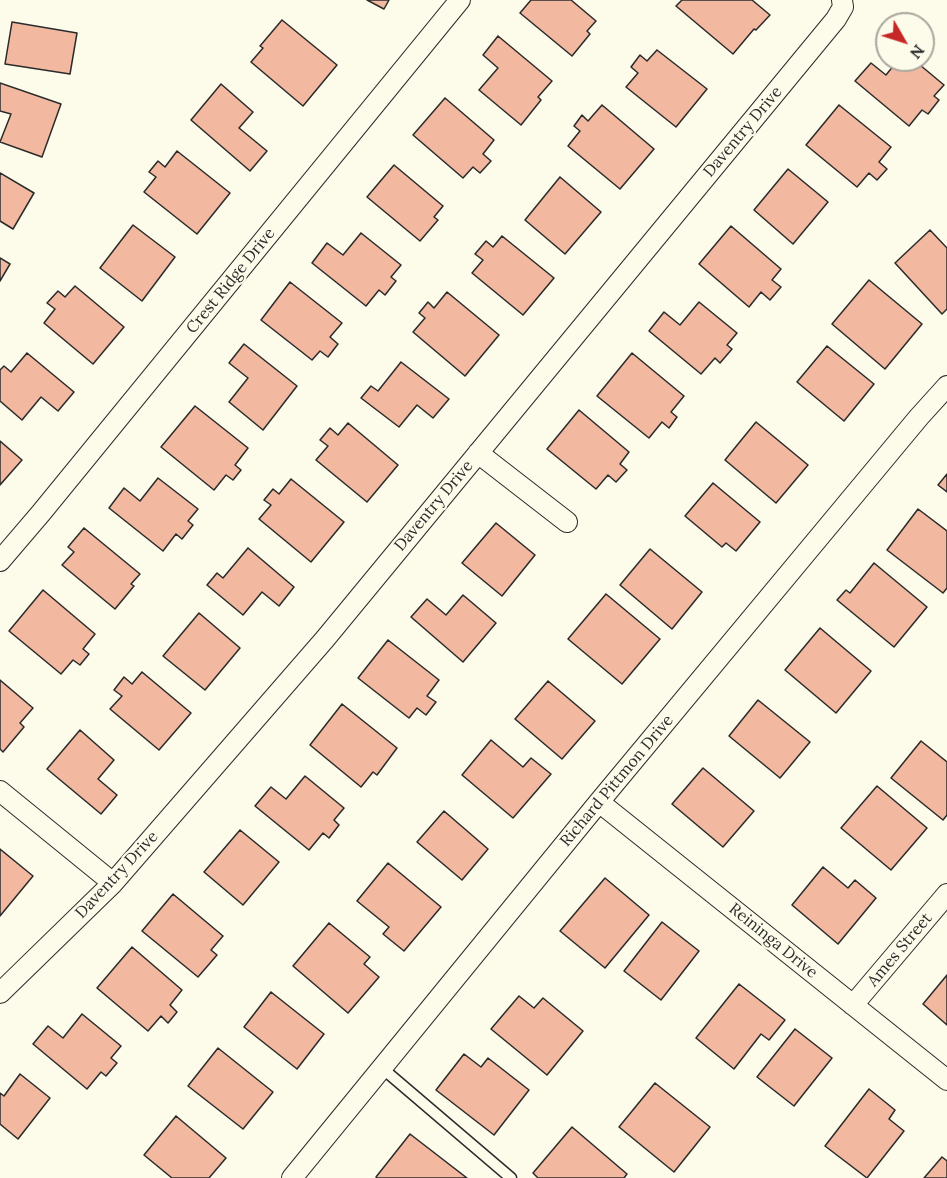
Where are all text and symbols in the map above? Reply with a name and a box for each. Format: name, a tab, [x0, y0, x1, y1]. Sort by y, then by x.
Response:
north arrow	[875, 12, 935, 72]
text: N	[906, 41, 929, 63]
street label: Daventry Drive	[700, 83, 786, 181]
street label: Crest Ridge Drive	[183, 224, 279, 338]
street label: Daventry Drive	[391, 457, 477, 555]
street label: Richard Pittmon Drive	[556, 711, 678, 851]
street label: Daventry Drive	[72, 827, 162, 923]
street label: Reininga Drive	[725, 899, 821, 983]
street label: Ames Street	[864, 909, 936, 991]

